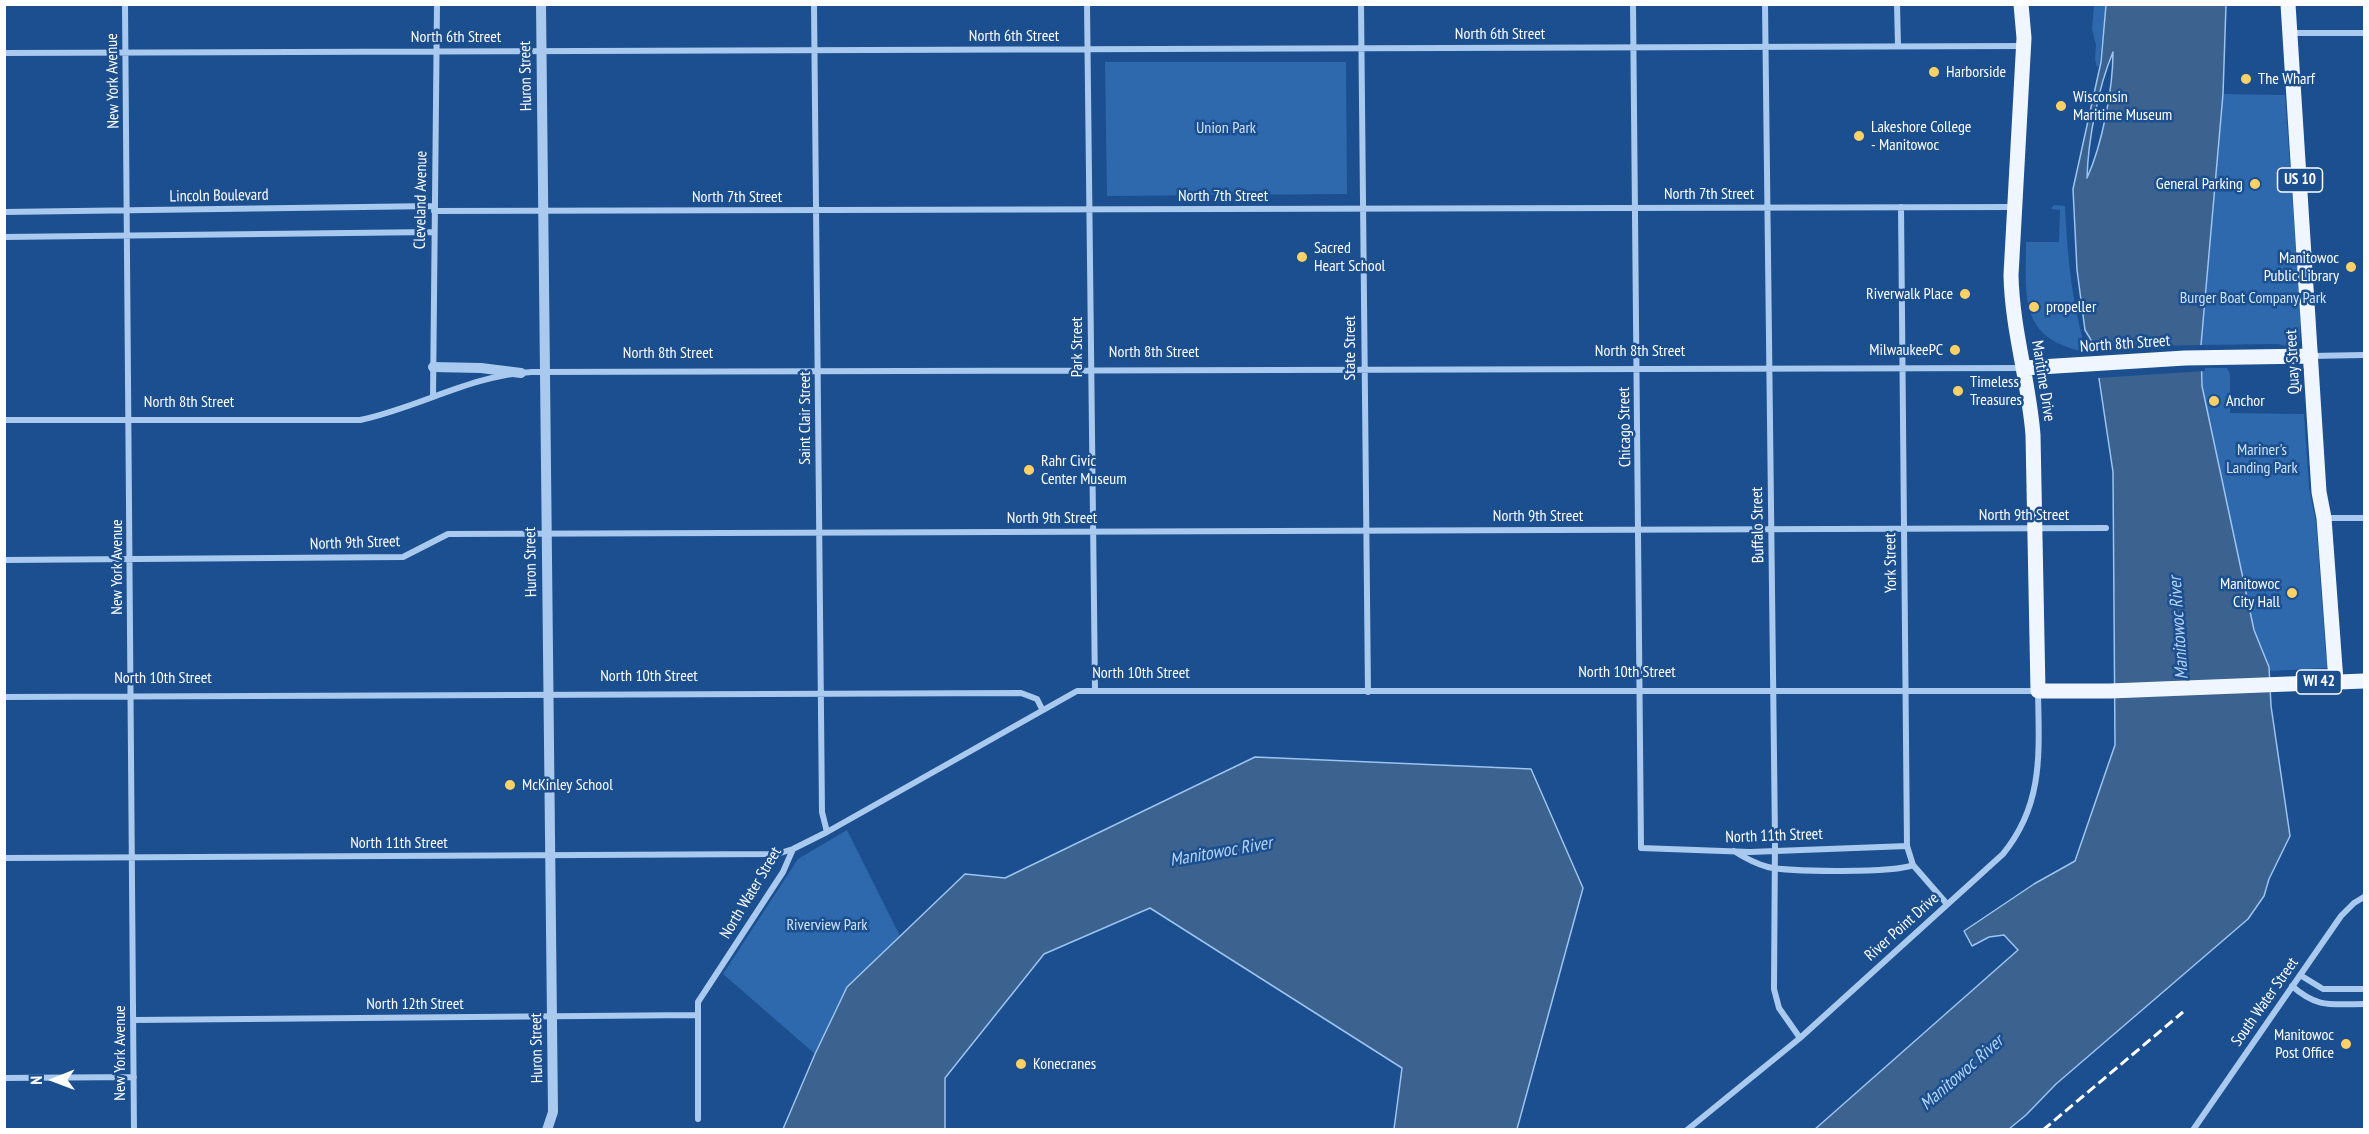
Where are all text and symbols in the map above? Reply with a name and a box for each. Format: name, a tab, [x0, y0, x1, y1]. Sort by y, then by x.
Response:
street label: North 6th Street	[1455, 24, 1545, 44]
street label: North 6th Street	[969, 26, 1059, 46]
street label: North 6th Street	[411, 27, 501, 47]
street label: New York Avenue	[103, 33, 123, 129]
street label: Huron Street	[516, 41, 536, 111]
place label: Harborside	[1946, 62, 2006, 82]
marker: Harborside	[1927, 65, 1941, 79]
place label: The Wharf	[2258, 69, 2315, 89]
marker: The Wharf	[2239, 72, 2253, 86]
place label: Wisconsin Maritime Museum	[2073, 87, 2172, 125]
marker: Wisconsin Maritime Museum	[2054, 99, 2068, 113]
place label: Lakeshore College - Manitowoc	[1871, 117, 1971, 155]
park label: Union Park	[1196, 118, 1256, 138]
marker: Lakeshore College - Manitowoc	[1852, 129, 1866, 143]
street label: Cleveland Avenue	[411, 151, 431, 249]
road number: US 10	[2278, 168, 2322, 192]
place label: General Parking	[2156, 174, 2243, 194]
marker: General Parking	[2248, 177, 2262, 191]
street label: North 7th Street	[1664, 184, 1754, 204]
street label: Lincoln Boulevard	[169, 186, 269, 206]
street label: North 7th Street	[1178, 186, 1268, 206]
street label: North 7th Street	[692, 187, 782, 207]
place label: Sacred Heart School	[1314, 238, 1385, 276]
place label: Manitowoc Public Library	[2264, 248, 2339, 286]
marker: Sacred Heart School	[1295, 250, 1309, 264]
marker: Manitowoc Public Library	[2344, 260, 2358, 274]
place label: Riverwalk Place	[1866, 284, 1953, 304]
marker: Riverwalk Place	[1958, 287, 1972, 301]
park label: Burger Boat Company Park	[2180, 288, 2326, 308]
place label: propeller	[2046, 297, 2096, 317]
marker: propeller	[2027, 300, 2041, 314]
street label: State Street	[1340, 315, 1360, 381]
street label: Park Street	[1067, 317, 1087, 377]
street label: Quay Street	[2282, 329, 2304, 395]
street label: North 8th Street	[2079, 331, 2171, 357]
street label: Maritime Drive	[2027, 339, 2059, 423]
place label: MilwaukeePC	[1869, 340, 1943, 360]
street label: North 8th Street	[1595, 341, 1685, 361]
street label: North 8th Street	[1109, 342, 1199, 362]
street label: North 8th Street	[623, 343, 713, 363]
marker: MilwaukeePC	[1948, 343, 1962, 357]
street label: Saint Clair Street	[795, 371, 815, 465]
place label: Timeless Treasures	[1970, 372, 2022, 410]
marker: Timeless Treasures	[1951, 384, 1965, 398]
street label: Chicago Street	[1615, 387, 1635, 467]
place label: Anchor	[2226, 391, 2265, 411]
street label: North 8th Street	[144, 392, 234, 412]
marker: Anchor	[2207, 394, 2221, 408]
park label: Mariner's Landing Park	[2226, 440, 2298, 478]
place label: Rahr Civic Center Museum	[1041, 451, 1127, 489]
marker: Rahr Civic Center Museum	[1022, 463, 1036, 477]
street label: Buffalo Street	[1748, 487, 1768, 563]
street label: North 9th Street	[1979, 505, 2069, 525]
street label: North 9th Street	[1493, 506, 1583, 526]
street label: North 9th Street	[1007, 508, 1097, 528]
street label: New York Avenue	[107, 519, 127, 615]
street label: Huron Street	[521, 527, 541, 597]
street label: North 9th Street	[310, 532, 400, 554]
street label: York Street	[1881, 533, 1901, 593]
place label: Manitowoc City Hall	[2220, 574, 2280, 612]
water label: Manitowoc River	[2165, 576, 2193, 680]
marker: Manitowoc City Hall	[2285, 586, 2299, 600]
street label: North 10th Street	[1578, 662, 1676, 682]
street label: North 10th Street	[1092, 663, 1190, 683]
street label: North 10th Street	[600, 666, 698, 686]
street label: North 10th Street	[114, 668, 212, 688]
road number: WI 42	[2296, 670, 2342, 694]
place label: McKinley School	[522, 775, 613, 795]
marker: McKinley School	[503, 778, 517, 792]
street label: North 11th Street	[1725, 825, 1823, 847]
water label: Manitowoc River	[1168, 832, 1274, 872]
street label: North 11th Street	[350, 833, 448, 853]
street label: North Water Street	[716, 844, 786, 942]
street label: River Point Drive	[1861, 889, 1943, 965]
park label: Riverview Park	[786, 915, 868, 935]
street label: South Water Street	[2227, 954, 2303, 1050]
street label: North 12th Street	[366, 994, 464, 1014]
street label: New York Avenue	[110, 1005, 130, 1101]
street label: Huron Street	[527, 1013, 547, 1083]
place label: Manitowoc Post Office	[2274, 1025, 2334, 1063]
water label: Manitowoc River	[1916, 1031, 2008, 1115]
marker: Manitowoc Post Office	[2339, 1037, 2353, 1051]
north arrow	[24, 1050, 84, 1110]
place label: Konecranes	[1033, 1054, 1096, 1074]
marker: Konecranes	[1014, 1057, 1028, 1071]
text: N	[26, 1076, 46, 1085]

